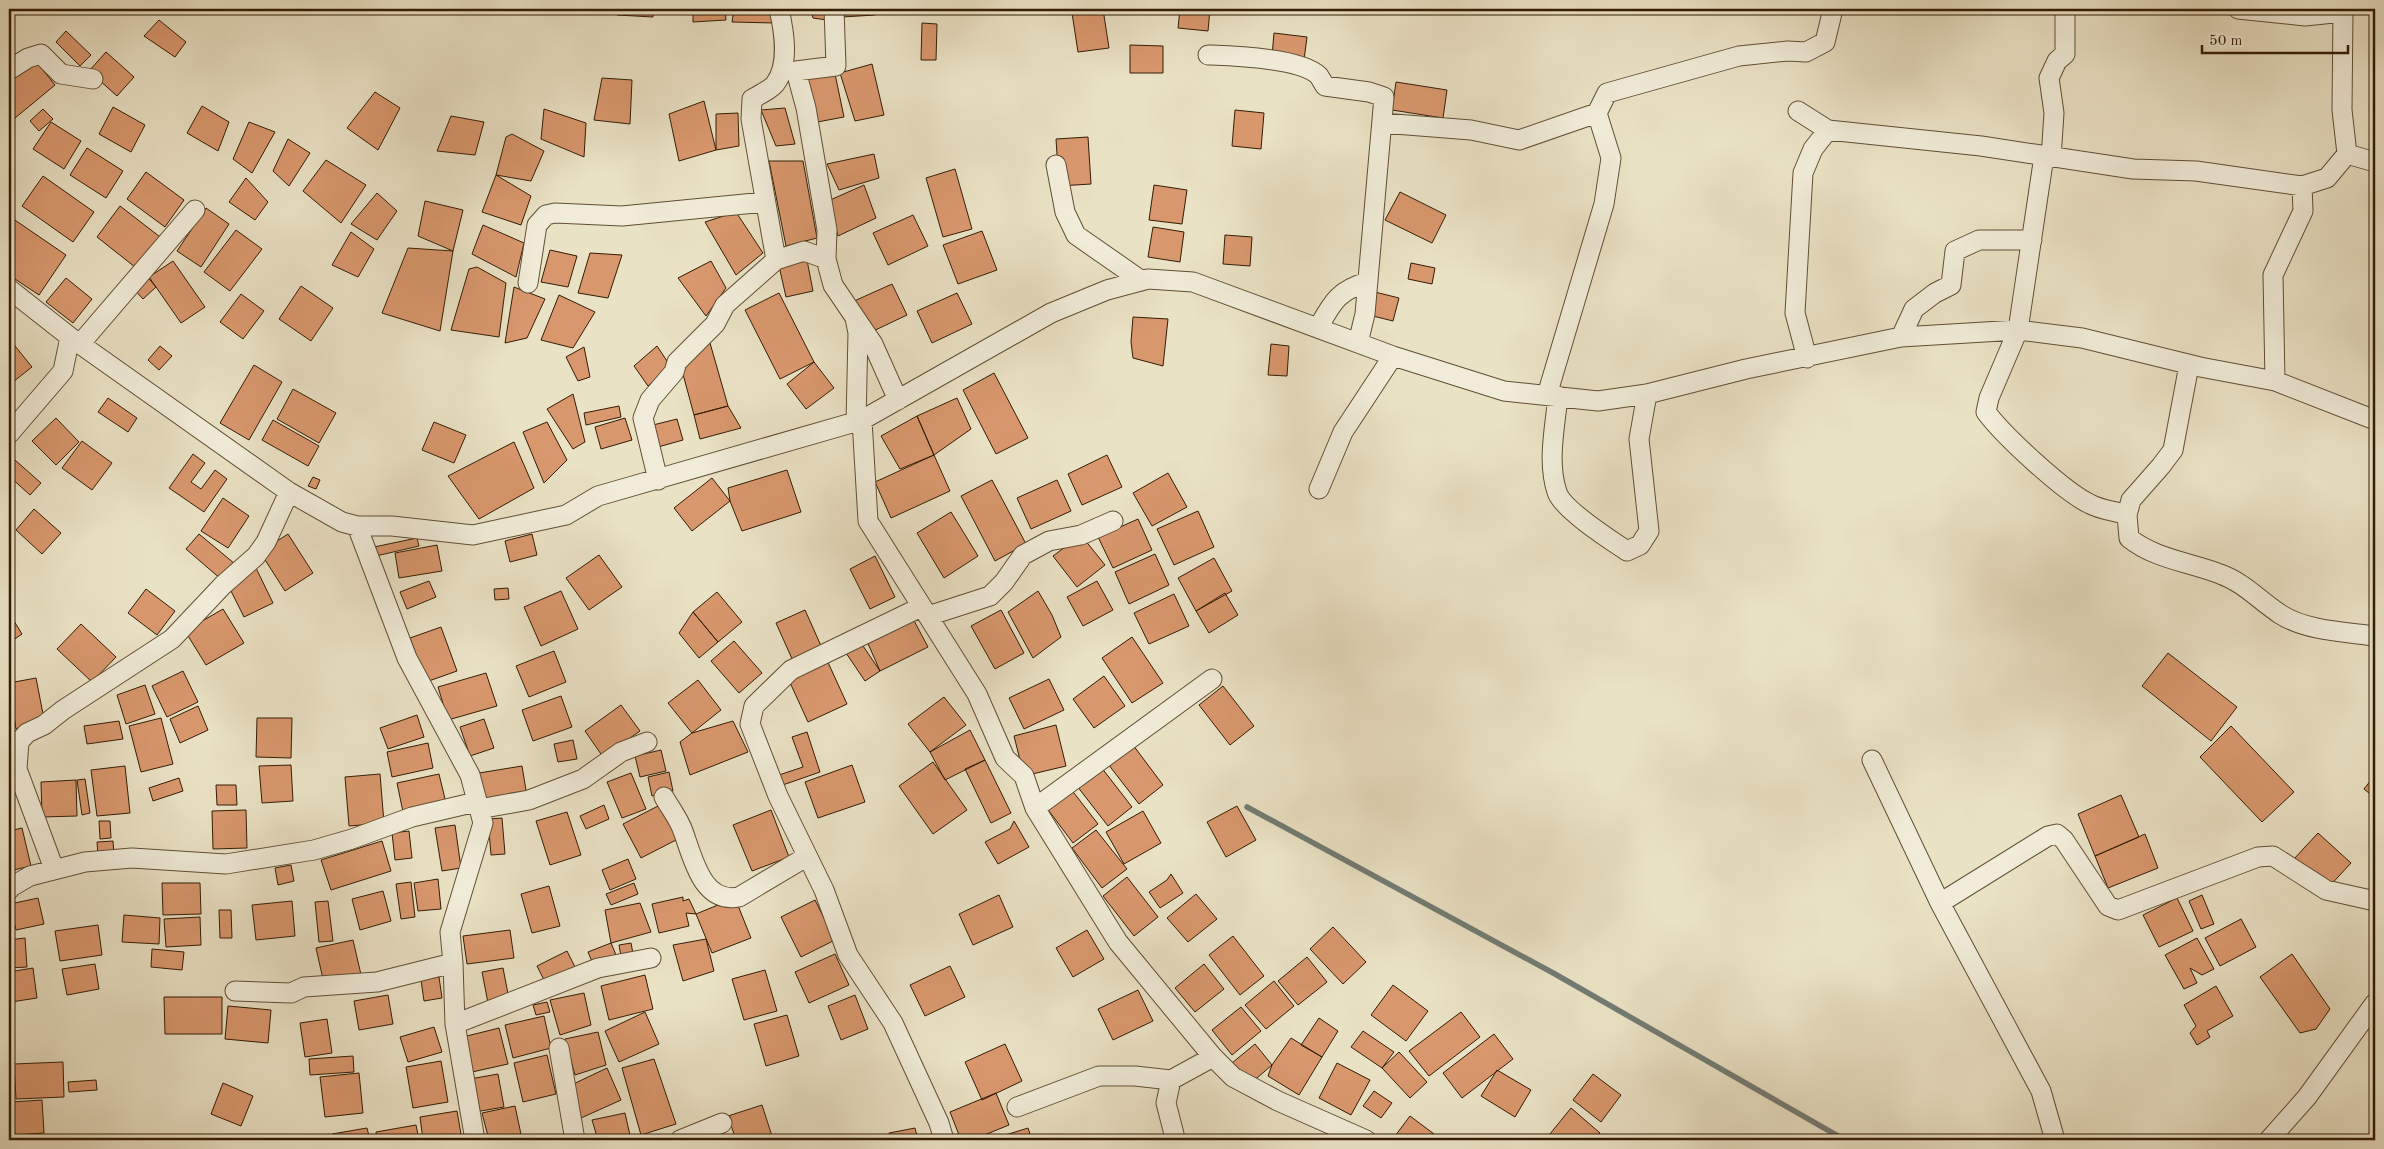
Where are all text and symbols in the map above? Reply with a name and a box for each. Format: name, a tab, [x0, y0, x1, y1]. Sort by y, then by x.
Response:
scale bar	[2202, 22, 2348, 54]
text: 50 m	[2209, 34, 2243, 49]

